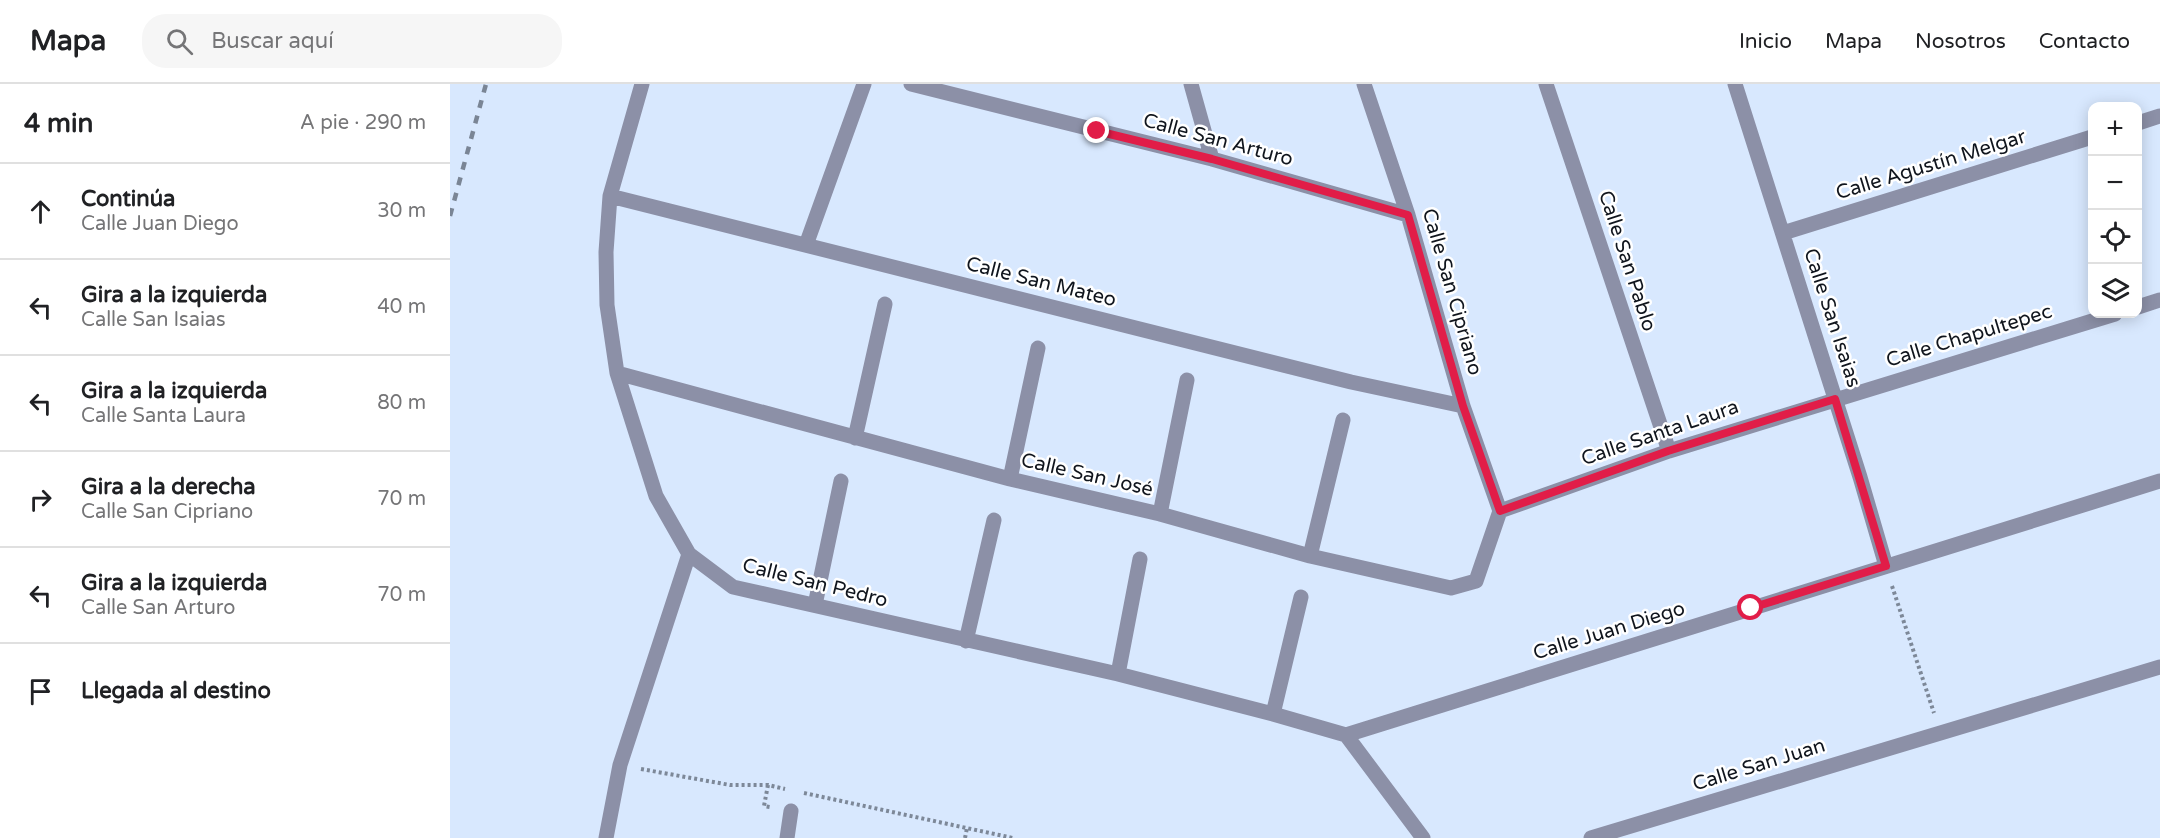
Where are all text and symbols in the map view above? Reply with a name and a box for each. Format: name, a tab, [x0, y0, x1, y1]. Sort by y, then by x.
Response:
search box	[142, 14, 562, 68]
text: Mapa	[30, 24, 106, 58]
icon: search	[163, 25, 196, 58]
text: Buscar aquí	[211, 28, 334, 54]
text: Inicio	[1739, 29, 1792, 54]
text: Mapa	[1825, 29, 1882, 54]
text: Nosotros	[1915, 29, 2006, 54]
text: Contacto	[2039, 29, 2130, 54]
map controls	[2088, 102, 2142, 318]
button: +	[2088, 102, 2142, 156]
text: 4 min	[24, 108, 93, 139]
street label: Calle San Arturo	[1140, 108, 1296, 172]
text: A pie · 290 m	[300, 111, 426, 135]
route end	[1083, 117, 1109, 143]
street label: Calle Agustín Melgar	[1833, 125, 2029, 205]
button: −	[2088, 156, 2142, 210]
text: Continúa	[81, 186, 175, 212]
street label: Calle San Pablo	[1593, 188, 1661, 334]
icon: ahead	[24, 195, 57, 228]
text: 30 m	[377, 199, 426, 223]
street label: Calle San Cipriano	[1417, 206, 1487, 378]
button: locate	[2088, 210, 2142, 264]
text: Calle Juan Diego	[81, 212, 239, 236]
street label: Calle San Isaias	[1798, 245, 1866, 391]
street label: Calle San Mateo	[963, 252, 1119, 312]
button: layers	[2088, 264, 2142, 318]
text: Gira a la izquierda	[81, 282, 267, 308]
icon: left	[24, 291, 57, 324]
text: 40 m	[377, 295, 426, 319]
street label: Calle Chapultepec	[1883, 299, 2055, 373]
text: Calle San Isaias	[81, 308, 226, 332]
text: Gira a la izquierda	[81, 378, 267, 404]
icon: left	[24, 387, 57, 420]
text: 80 m	[377, 391, 426, 415]
street label: Calle Santa Laura	[1578, 395, 1742, 471]
text: Calle Santa Laura	[81, 404, 246, 428]
street label: Calle San José	[1019, 448, 1155, 502]
text: Gira a la derecha	[81, 474, 256, 500]
icon: right	[24, 483, 57, 516]
text: 70 m	[377, 487, 426, 511]
text: Calle San Cipriano	[81, 500, 253, 524]
street label: Calle San Pedro	[740, 553, 890, 613]
text: Gira a la izquierda	[81, 570, 267, 596]
icon: left	[24, 579, 57, 612]
text: 70 m	[377, 583, 426, 607]
route start	[1737, 594, 1763, 620]
text: Calle San Arturo	[81, 596, 235, 620]
street label: Calle Juan Diego	[1530, 596, 1688, 666]
icon: arrive	[24, 675, 57, 708]
text: Llegada al destino	[81, 678, 271, 704]
street label: Calle San Juan	[1690, 733, 1828, 797]

